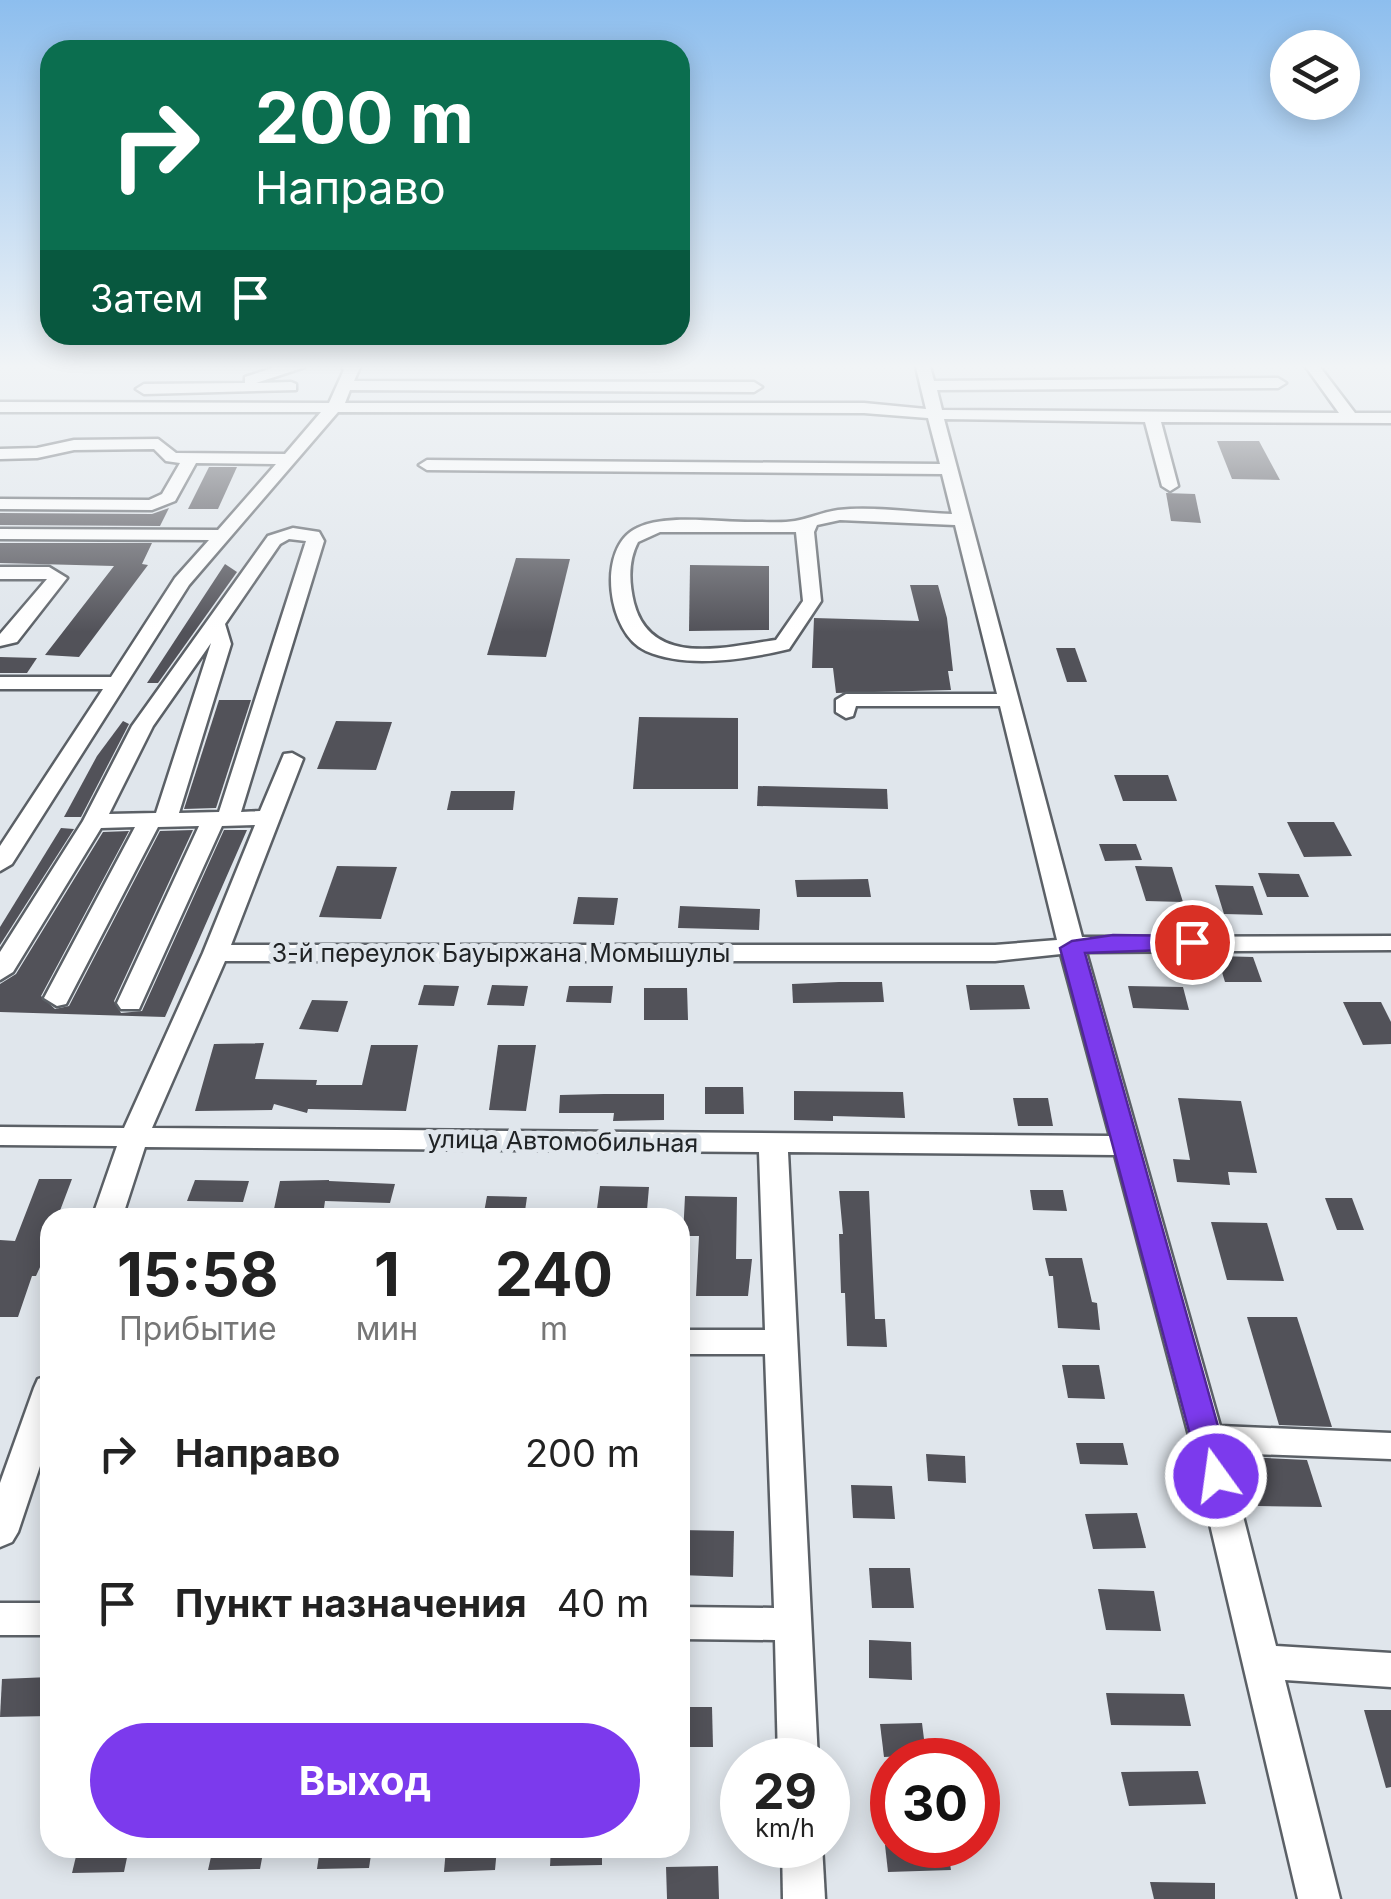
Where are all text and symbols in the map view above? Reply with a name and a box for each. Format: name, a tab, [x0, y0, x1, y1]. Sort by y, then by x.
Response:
map controls	[1270, 30, 1360, 120]
button: layers	[1270, 30, 1360, 120]
text: 200 m	[255, 75, 474, 160]
icon: right	[90, 80, 220, 210]
text: Направо	[255, 160, 446, 215]
icon: arrive	[223, 270, 278, 325]
text: Затем	[90, 275, 203, 321]
pin	[1150, 900, 1235, 985]
icon: arrive	[1165, 915, 1220, 970]
street label: 3-й переулок Бауыржана Момышулы	[272, 938, 730, 968]
street label: улица Автомобильная	[427, 1124, 699, 1158]
text: 15:58	[117, 1238, 279, 1310]
text: 1	[374, 1238, 400, 1310]
text: 240	[495, 1238, 613, 1310]
text: Прибытие	[119, 1309, 277, 1348]
text: мин	[356, 1309, 418, 1348]
text: m	[540, 1309, 568, 1348]
position arrow	[1164, 1424, 1268, 1528]
icon: right	[90, 1426, 145, 1481]
text: Направо	[175, 1430, 340, 1476]
text: 200 m	[525, 1430, 640, 1476]
icon: arrive	[90, 1576, 145, 1631]
text: Пункт назначения	[175, 1580, 527, 1626]
text: 40 m	[557, 1580, 649, 1626]
button: Выход	[90, 1723, 640, 1838]
speed limit sign: 30	[870, 1738, 1000, 1868]
text: 29	[753, 1761, 817, 1821]
text: km/h	[755, 1813, 815, 1843]

